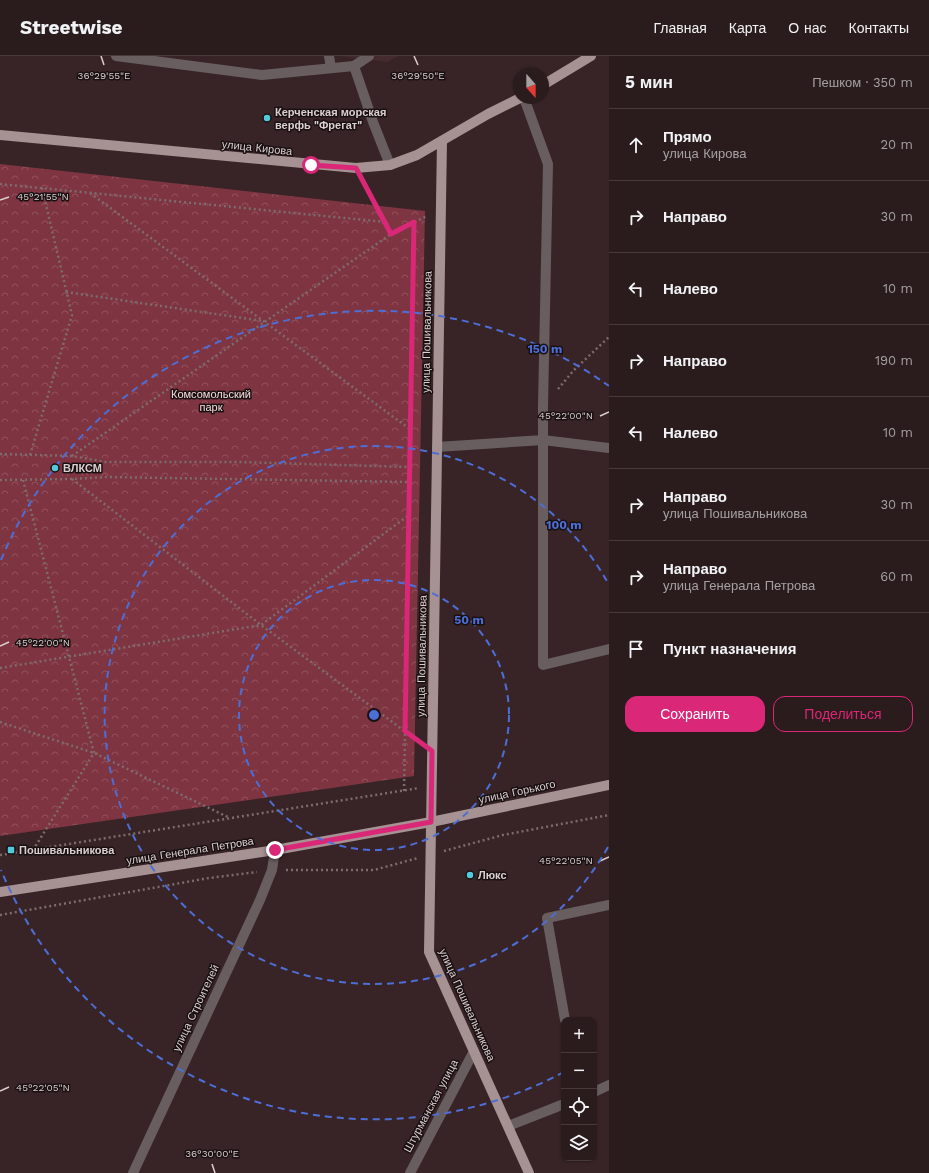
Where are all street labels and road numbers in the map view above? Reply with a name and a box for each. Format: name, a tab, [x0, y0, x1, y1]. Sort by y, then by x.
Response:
street label: улица Кирова	[221, 138, 294, 158]
street label: улица Пошивальникова	[419, 270, 435, 393]
street label: улица Пошивальникова	[414, 594, 430, 717]
street label: улица Горького	[477, 778, 557, 806]
street label: улица Генерала Петрова	[125, 834, 255, 867]
street label: улица Пошивальникова	[436, 947, 498, 1064]
street label: улица Строителей	[170, 962, 222, 1054]
street label: Штурманская улица	[401, 1057, 461, 1155]

